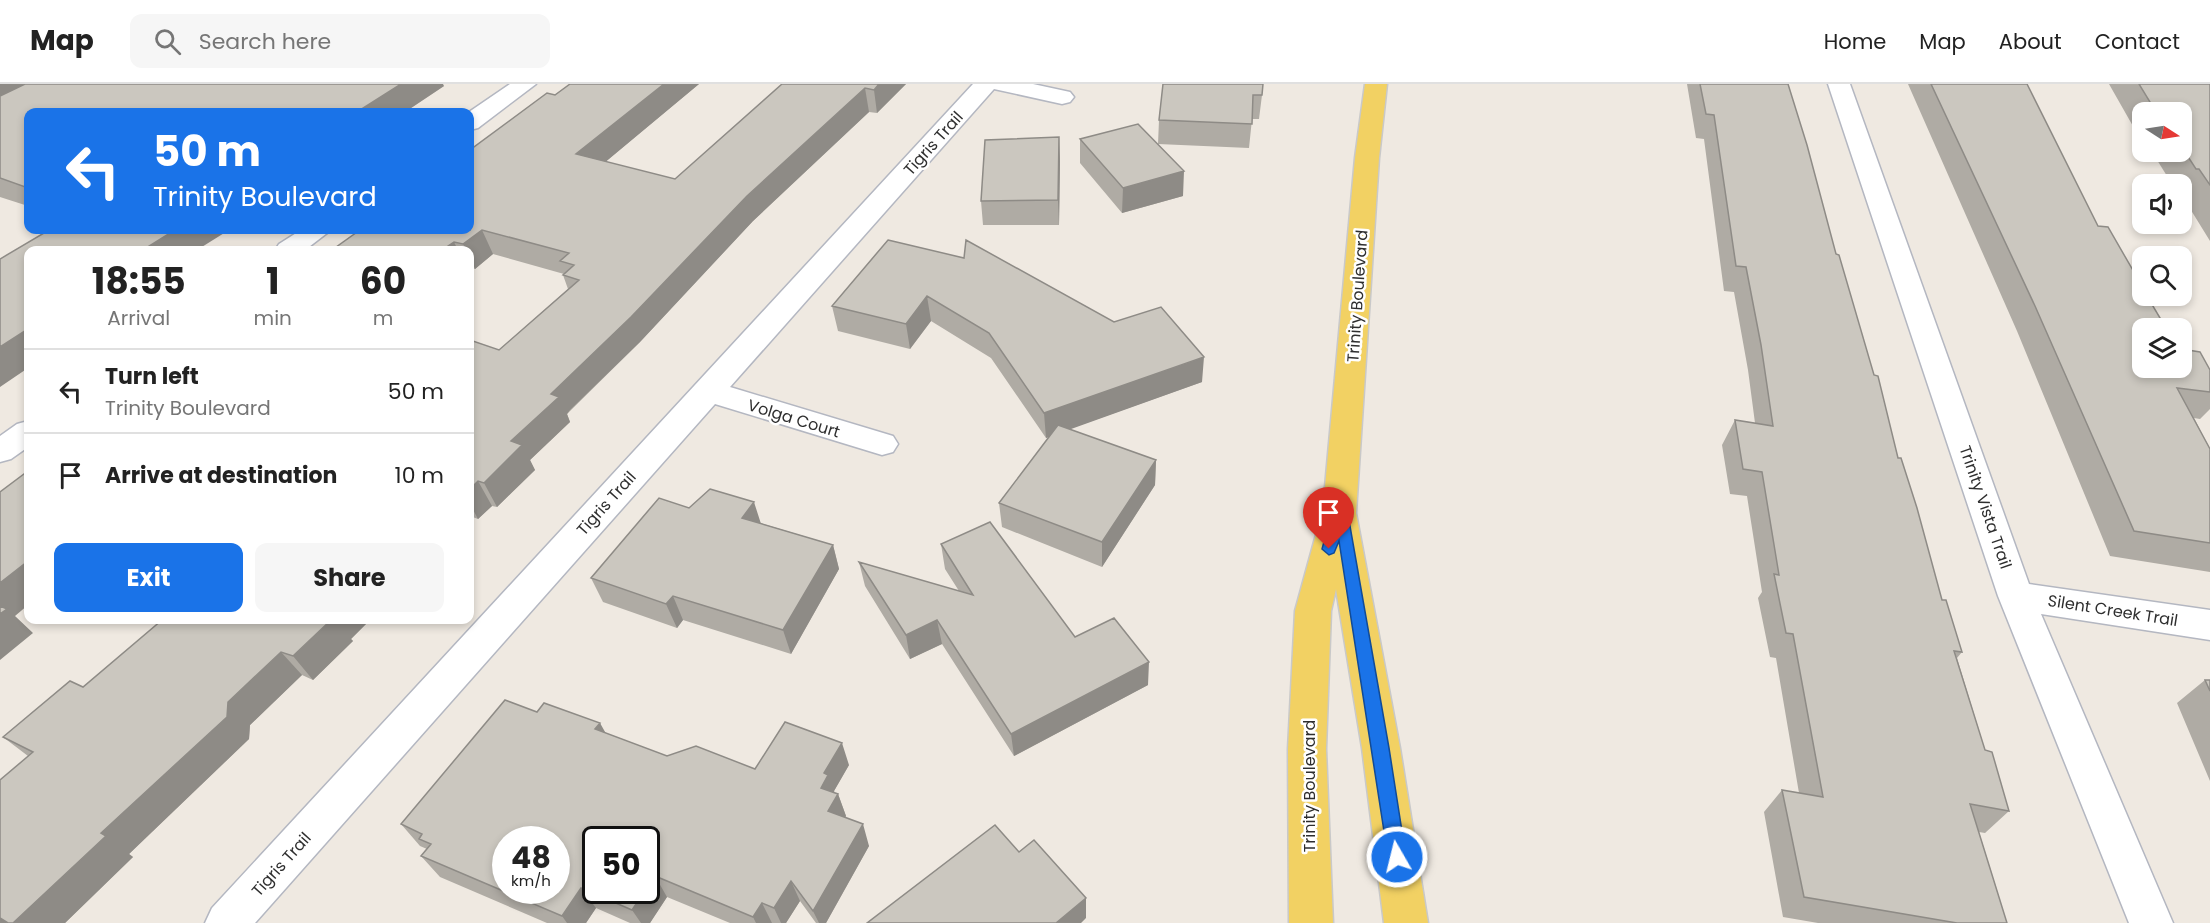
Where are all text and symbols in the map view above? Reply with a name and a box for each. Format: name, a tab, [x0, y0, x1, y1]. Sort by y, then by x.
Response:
search box	[130, 14, 550, 68]
text: Map	[30, 21, 94, 60]
icon: search	[151, 25, 184, 58]
text: Search here	[199, 26, 331, 57]
text: Home	[1824, 27, 1886, 56]
text: Map	[1919, 27, 1966, 56]
text: About	[1999, 27, 2062, 56]
text: Contact	[2095, 27, 2180, 56]
north arrow	[2132, 102, 2192, 162]
map controls	[2132, 102, 2192, 378]
street label: Tigris Trail	[898, 106, 968, 180]
text: 50 m	[153, 122, 261, 181]
icon: left	[54, 132, 132, 210]
button: sound	[2132, 174, 2192, 234]
text: Trinity Boulevard	[153, 178, 377, 215]
street label: Trinity Boulevard	[1341, 229, 1374, 363]
button: search	[2132, 246, 2192, 306]
text: 18:55	[92, 256, 186, 307]
text: 1	[266, 256, 280, 307]
text: 60	[360, 256, 406, 307]
text: Arrival	[107, 304, 170, 332]
text: min	[254, 304, 292, 332]
text: m	[373, 304, 393, 332]
button: layers	[2132, 318, 2192, 378]
text: Turn left	[105, 361, 199, 392]
icon: left	[54, 375, 87, 408]
text: 50 m	[388, 376, 444, 407]
text: Trinity Boulevard	[105, 394, 271, 422]
street label: Volga Court	[745, 394, 843, 443]
street label: Trinity Vista Trail	[1954, 442, 2017, 572]
icon: arrive	[54, 459, 87, 492]
text: Arrive at destination	[105, 460, 337, 491]
text: 10 m	[395, 460, 444, 491]
street label: Tigris Trail	[571, 466, 641, 540]
pin	[1303, 487, 1354, 549]
icon: arrive	[1312, 496, 1345, 529]
button: Exit	[54, 543, 243, 612]
button: Share	[255, 543, 444, 612]
street label: Silent Creek Trail	[2046, 589, 2180, 632]
street label: Trinity Boulevard	[1298, 720, 1321, 852]
position arrow	[1365, 825, 1429, 889]
speed limit sign: 50	[582, 826, 660, 904]
street label: Tigris Trail	[246, 827, 316, 901]
text: 48	[511, 836, 551, 879]
text: km/h	[511, 870, 551, 891]

